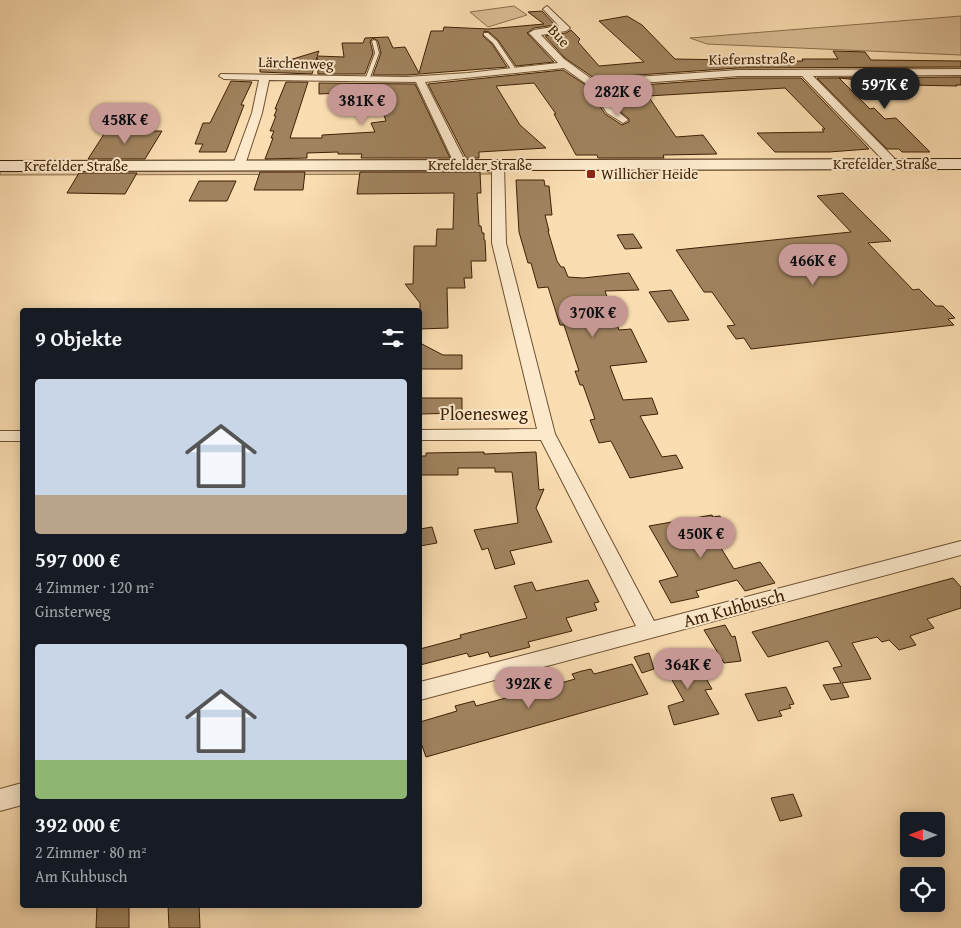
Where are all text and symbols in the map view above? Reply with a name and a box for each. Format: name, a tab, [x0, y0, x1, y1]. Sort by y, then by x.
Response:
street label: Bue	[544, 20, 575, 51]
street label: Kiefernstraße	[708, 47, 796, 70]
street label: Lärchenweg	[258, 51, 335, 74]
pin: 597K €	[844, 68, 926, 110]
text: 597K €	[862, 72, 908, 96]
pin: 282K €	[577, 74, 659, 117]
text: 282K €	[595, 79, 641, 103]
pin: 381K €	[321, 84, 403, 126]
text: 381K €	[339, 88, 385, 112]
pin: 458K €	[84, 102, 166, 145]
text: 458K €	[102, 107, 148, 131]
street label: Krefelder Straße	[833, 153, 937, 174]
street label: Krefelder Straße	[428, 154, 532, 175]
street label: Krefelder Straße	[24, 155, 128, 176]
place label: Willicher Heide	[601, 163, 698, 184]
marker: Willicher Heide	[585, 168, 597, 180]
pin: 466K €	[772, 244, 854, 286]
text: 466K €	[790, 248, 836, 272]
pin: 370K €	[552, 296, 634, 338]
text: 370K €	[570, 300, 616, 324]
text: 9 Objekte	[35, 323, 122, 354]
icon: filters	[379, 324, 407, 352]
street label: Ploenesweg	[440, 400, 528, 427]
icon: home	[176, 411, 266, 501]
pin: 450K €	[660, 516, 742, 559]
text: 450K €	[678, 521, 724, 545]
text: 597 000 €	[35, 544, 120, 575]
text: 4 Zimmer · 120 m²	[35, 575, 154, 599]
street label: Am Kuhbusch	[680, 581, 788, 634]
text: Ginsterweg	[35, 599, 111, 623]
pin: 364K €	[647, 648, 729, 690]
text: 364K €	[665, 652, 711, 676]
pin: 392K €	[488, 666, 570, 709]
text: 392K €	[506, 671, 552, 695]
icon: home	[176, 676, 266, 766]
text: 392 000 €	[35, 809, 120, 840]
north arrow	[900, 812, 945, 858]
map controls	[900, 812, 945, 912]
text: 2 Zimmer · 80 m²	[35, 840, 147, 864]
text: Am Kuhbusch	[35, 864, 128, 888]
button: locate	[900, 867, 945, 912]

